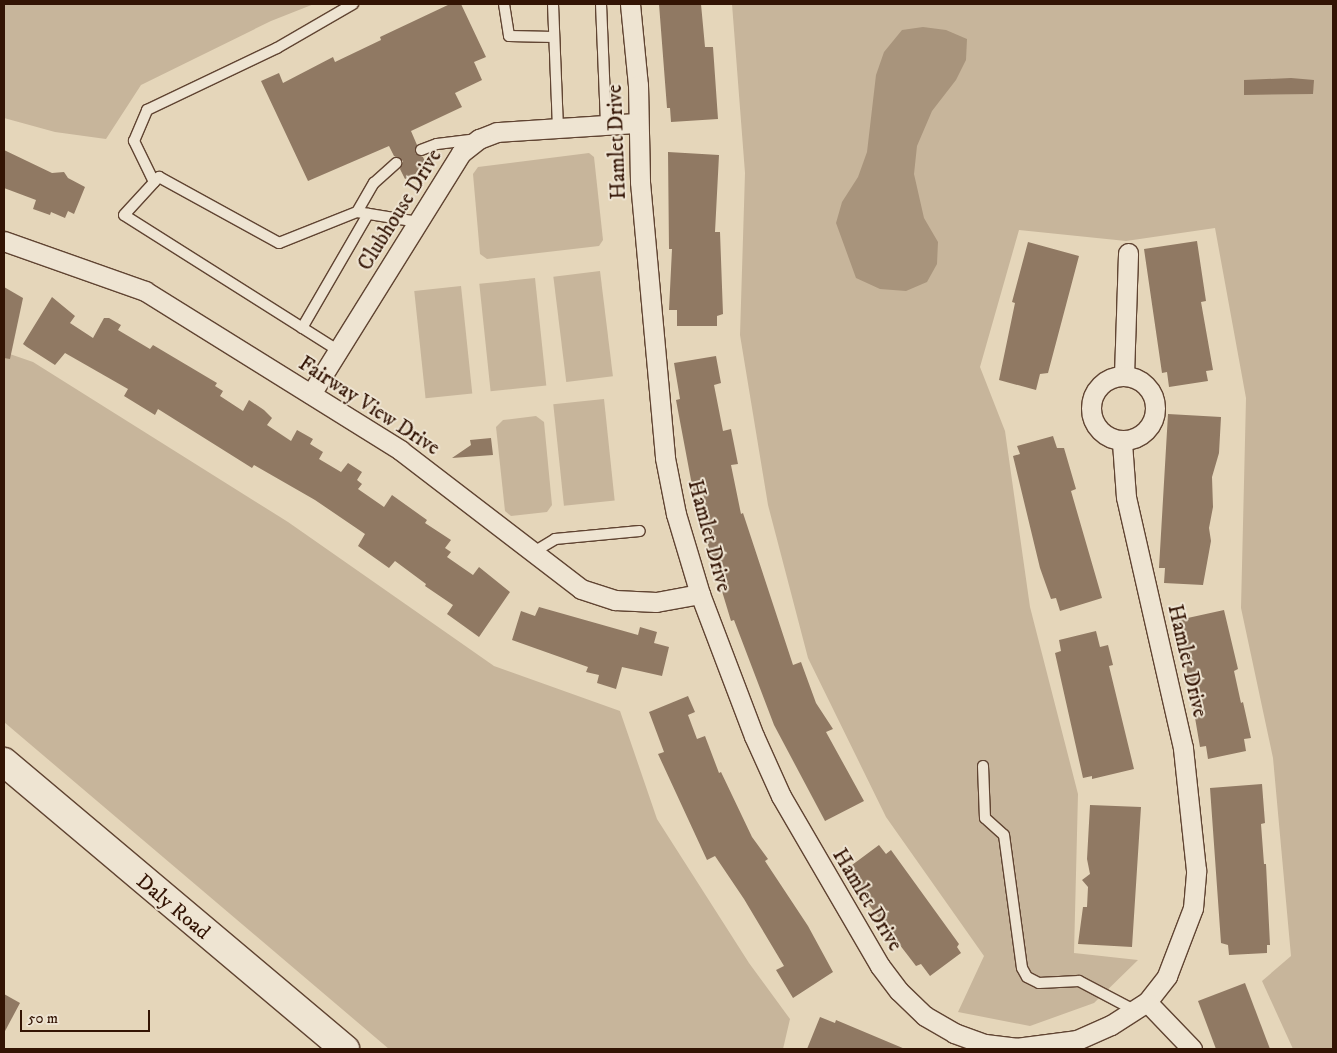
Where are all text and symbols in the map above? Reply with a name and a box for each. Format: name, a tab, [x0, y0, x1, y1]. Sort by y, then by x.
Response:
street label: Hamlet Drive	[602, 84, 632, 200]
street label: Clubhouse Drive	[353, 145, 447, 275]
street label: Fairway View Drive	[294, 351, 444, 461]
street label: Hamlet Drive	[682, 477, 736, 595]
street label: Hamlet Drive	[1162, 602, 1212, 720]
street label: Hamlet Drive	[827, 844, 907, 956]
street label: Daly Road	[131, 869, 215, 945]
scale bar	[22, 1000, 152, 1032]
text: 50 m	[28, 1009, 58, 1028]

